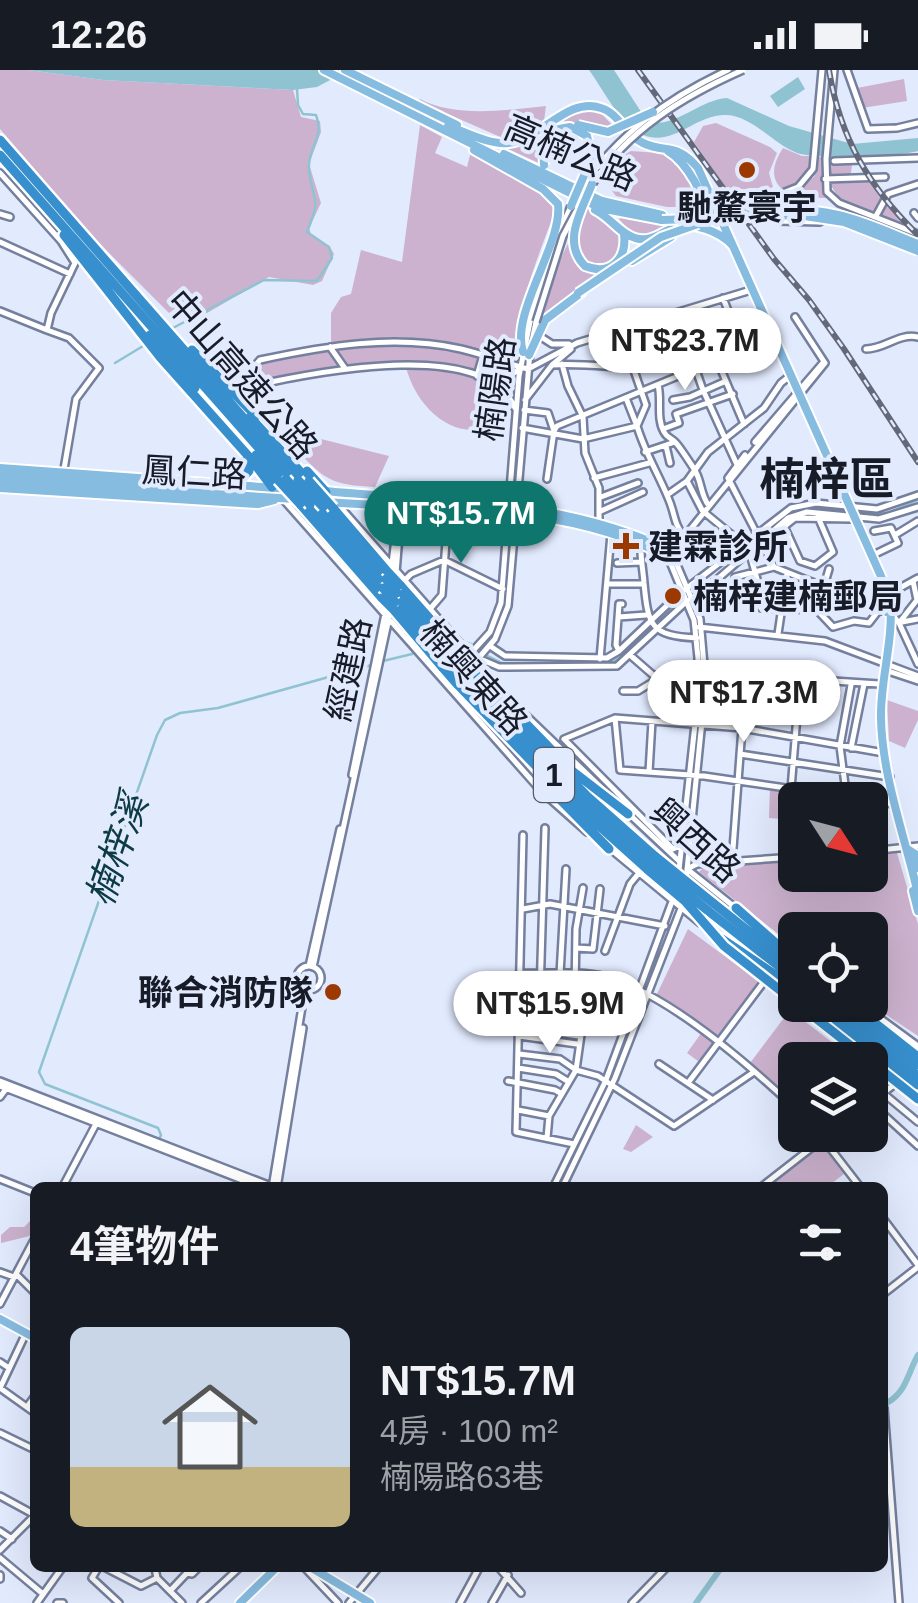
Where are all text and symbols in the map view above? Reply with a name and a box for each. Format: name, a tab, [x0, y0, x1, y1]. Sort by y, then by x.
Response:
text: 12:26	[50, 14, 147, 56]
street label: 高楠公路	[499, 107, 643, 197]
marker: 馳騖寰宇	[736, 159, 758, 181]
place label: 馳騖寰宇	[677, 188, 817, 227]
street label: 中山高速公路	[158, 282, 326, 466]
pin: NT$23.7M	[582, 308, 788, 393]
text: NT$23.7M	[610, 322, 760, 358]
street label: 楠陽路	[468, 334, 522, 444]
street label: 鳳仁路	[141, 450, 247, 494]
district label: 楠梓區	[759, 454, 895, 505]
pin: NT$15.7M	[358, 481, 564, 566]
text: NT$15.7M	[386, 495, 536, 531]
place label: 建霖診所	[648, 527, 788, 566]
marker: 建霖診所	[613, 533, 639, 559]
place label: 楠梓建楠郵局	[693, 577, 903, 616]
marker: 楠梓建楠郵局	[662, 585, 684, 607]
street label: 楠興東路	[413, 612, 535, 742]
street label: 經建路	[318, 614, 378, 724]
pin: NT$17.3M	[641, 660, 847, 745]
text: NT$17.3M	[669, 674, 819, 710]
road number: 1	[534, 748, 574, 802]
north arrow	[778, 782, 888, 892]
map controls	[778, 782, 888, 1152]
water label: 楠梓溪	[79, 785, 157, 911]
street label: 興西路	[644, 790, 748, 890]
button: locate	[778, 912, 888, 1022]
pin: NT$15.9M	[447, 971, 653, 1056]
place label: 聯合消防隊	[138, 973, 313, 1012]
marker: 聯合消防隊	[322, 981, 344, 1003]
text: NT$15.9M	[475, 985, 625, 1021]
button: layers	[778, 1042, 888, 1152]
icon: filters	[793, 1215, 848, 1270]
text: 4筆物件	[70, 1223, 219, 1270]
text: NT$15.7M	[380, 1357, 576, 1404]
icon: home	[150, 1367, 270, 1487]
text: 4房 · 100 m²	[380, 1413, 558, 1449]
text: 楠陽路63巷	[380, 1459, 544, 1495]

